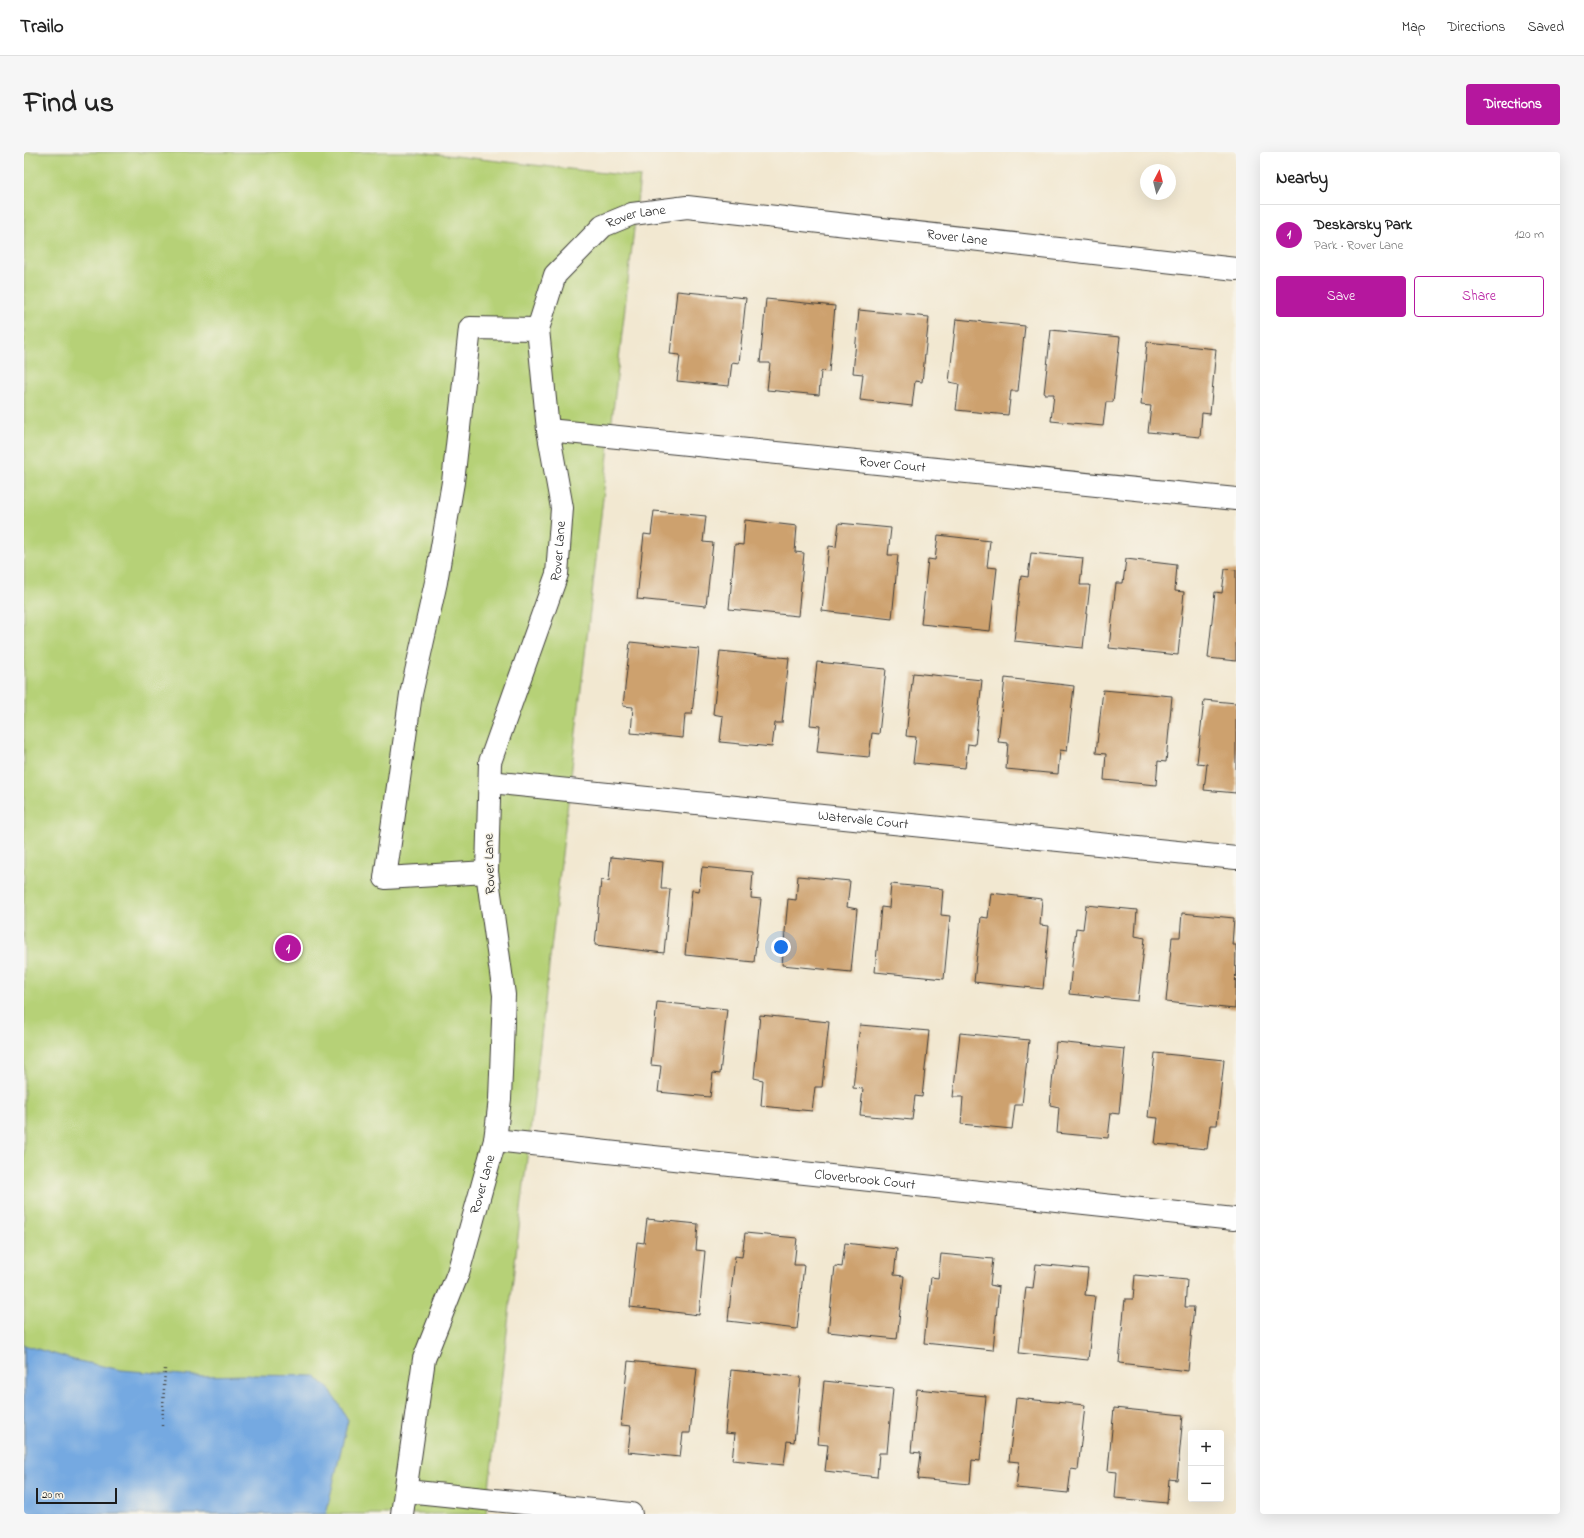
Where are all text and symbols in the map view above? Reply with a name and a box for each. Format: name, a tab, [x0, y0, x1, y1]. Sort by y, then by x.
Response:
text: Trailo	[20, 14, 64, 41]
text: Map	[1402, 17, 1425, 38]
text: Directions	[1447, 17, 1505, 38]
text: Saved	[1527, 17, 1564, 38]
text: Find us	[24, 84, 114, 125]
button: Directions	[1466, 84, 1560, 125]
north arrow	[1140, 164, 1176, 200]
text: Nearby	[1276, 166, 1328, 191]
street label: Rover Lane	[603, 199, 667, 234]
text: Deskarsky Park	[1314, 214, 1412, 236]
street label: Rover Lane	[926, 224, 989, 251]
text: 1	[1287, 225, 1291, 244]
text: 120 m	[1514, 225, 1544, 244]
text: Park · Rover Lane	[1314, 236, 1403, 255]
button: Save	[1276, 276, 1406, 317]
button: Share	[1414, 276, 1544, 317]
street label: Rover Court	[858, 451, 927, 478]
street label: Rover Lane	[545, 519, 572, 585]
street label: Watervale Court	[817, 805, 910, 835]
street label: Rover Lane	[478, 832, 502, 895]
pin: 1	[275, 933, 301, 963]
your location	[771, 937, 791, 957]
street label: Rover Lane	[464, 1152, 501, 1217]
street label: Cloverbrook Court	[813, 1164, 917, 1195]
map controls	[1188, 1430, 1224, 1502]
button: +	[1188, 1430, 1224, 1466]
button: −	[1188, 1466, 1224, 1502]
scale bar	[36, 1486, 117, 1505]
text: 20 m	[42, 1487, 64, 1503]

